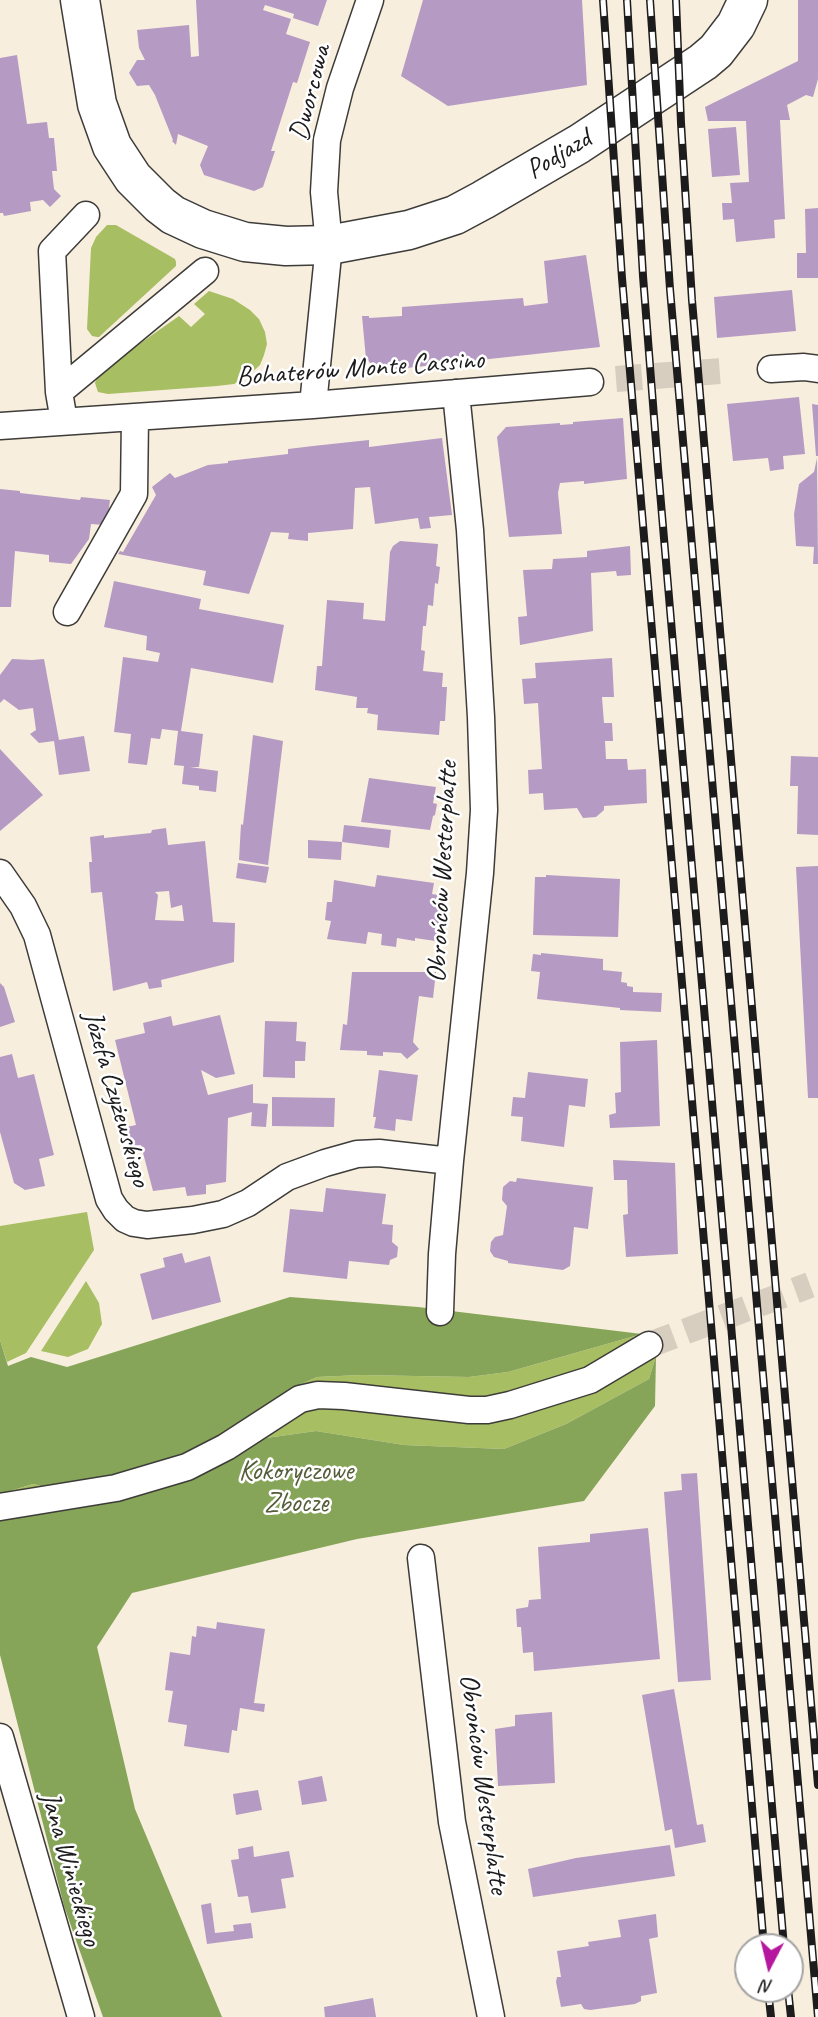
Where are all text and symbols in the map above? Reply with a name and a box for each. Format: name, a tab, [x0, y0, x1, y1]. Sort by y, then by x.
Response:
street label: Dworcowa	[283, 42, 339, 144]
street label: Podjazd	[520, 123, 598, 187]
street label: Bohaterów Monte Cassino	[235, 344, 485, 394]
street label: Obrońców Westerplatte	[420, 760, 466, 984]
street label: Józefa Czyżewskiego	[75, 1007, 157, 1191]
park label: Kokoryczowe Zbocze	[239, 1455, 353, 1521]
street label: Obrońców Westerplatte	[451, 1672, 515, 1896]
street label: Jana Winieckiego	[32, 1788, 108, 1950]
north arrow	[734, 1933, 804, 2003]
text: N	[759, 1974, 774, 1999]

